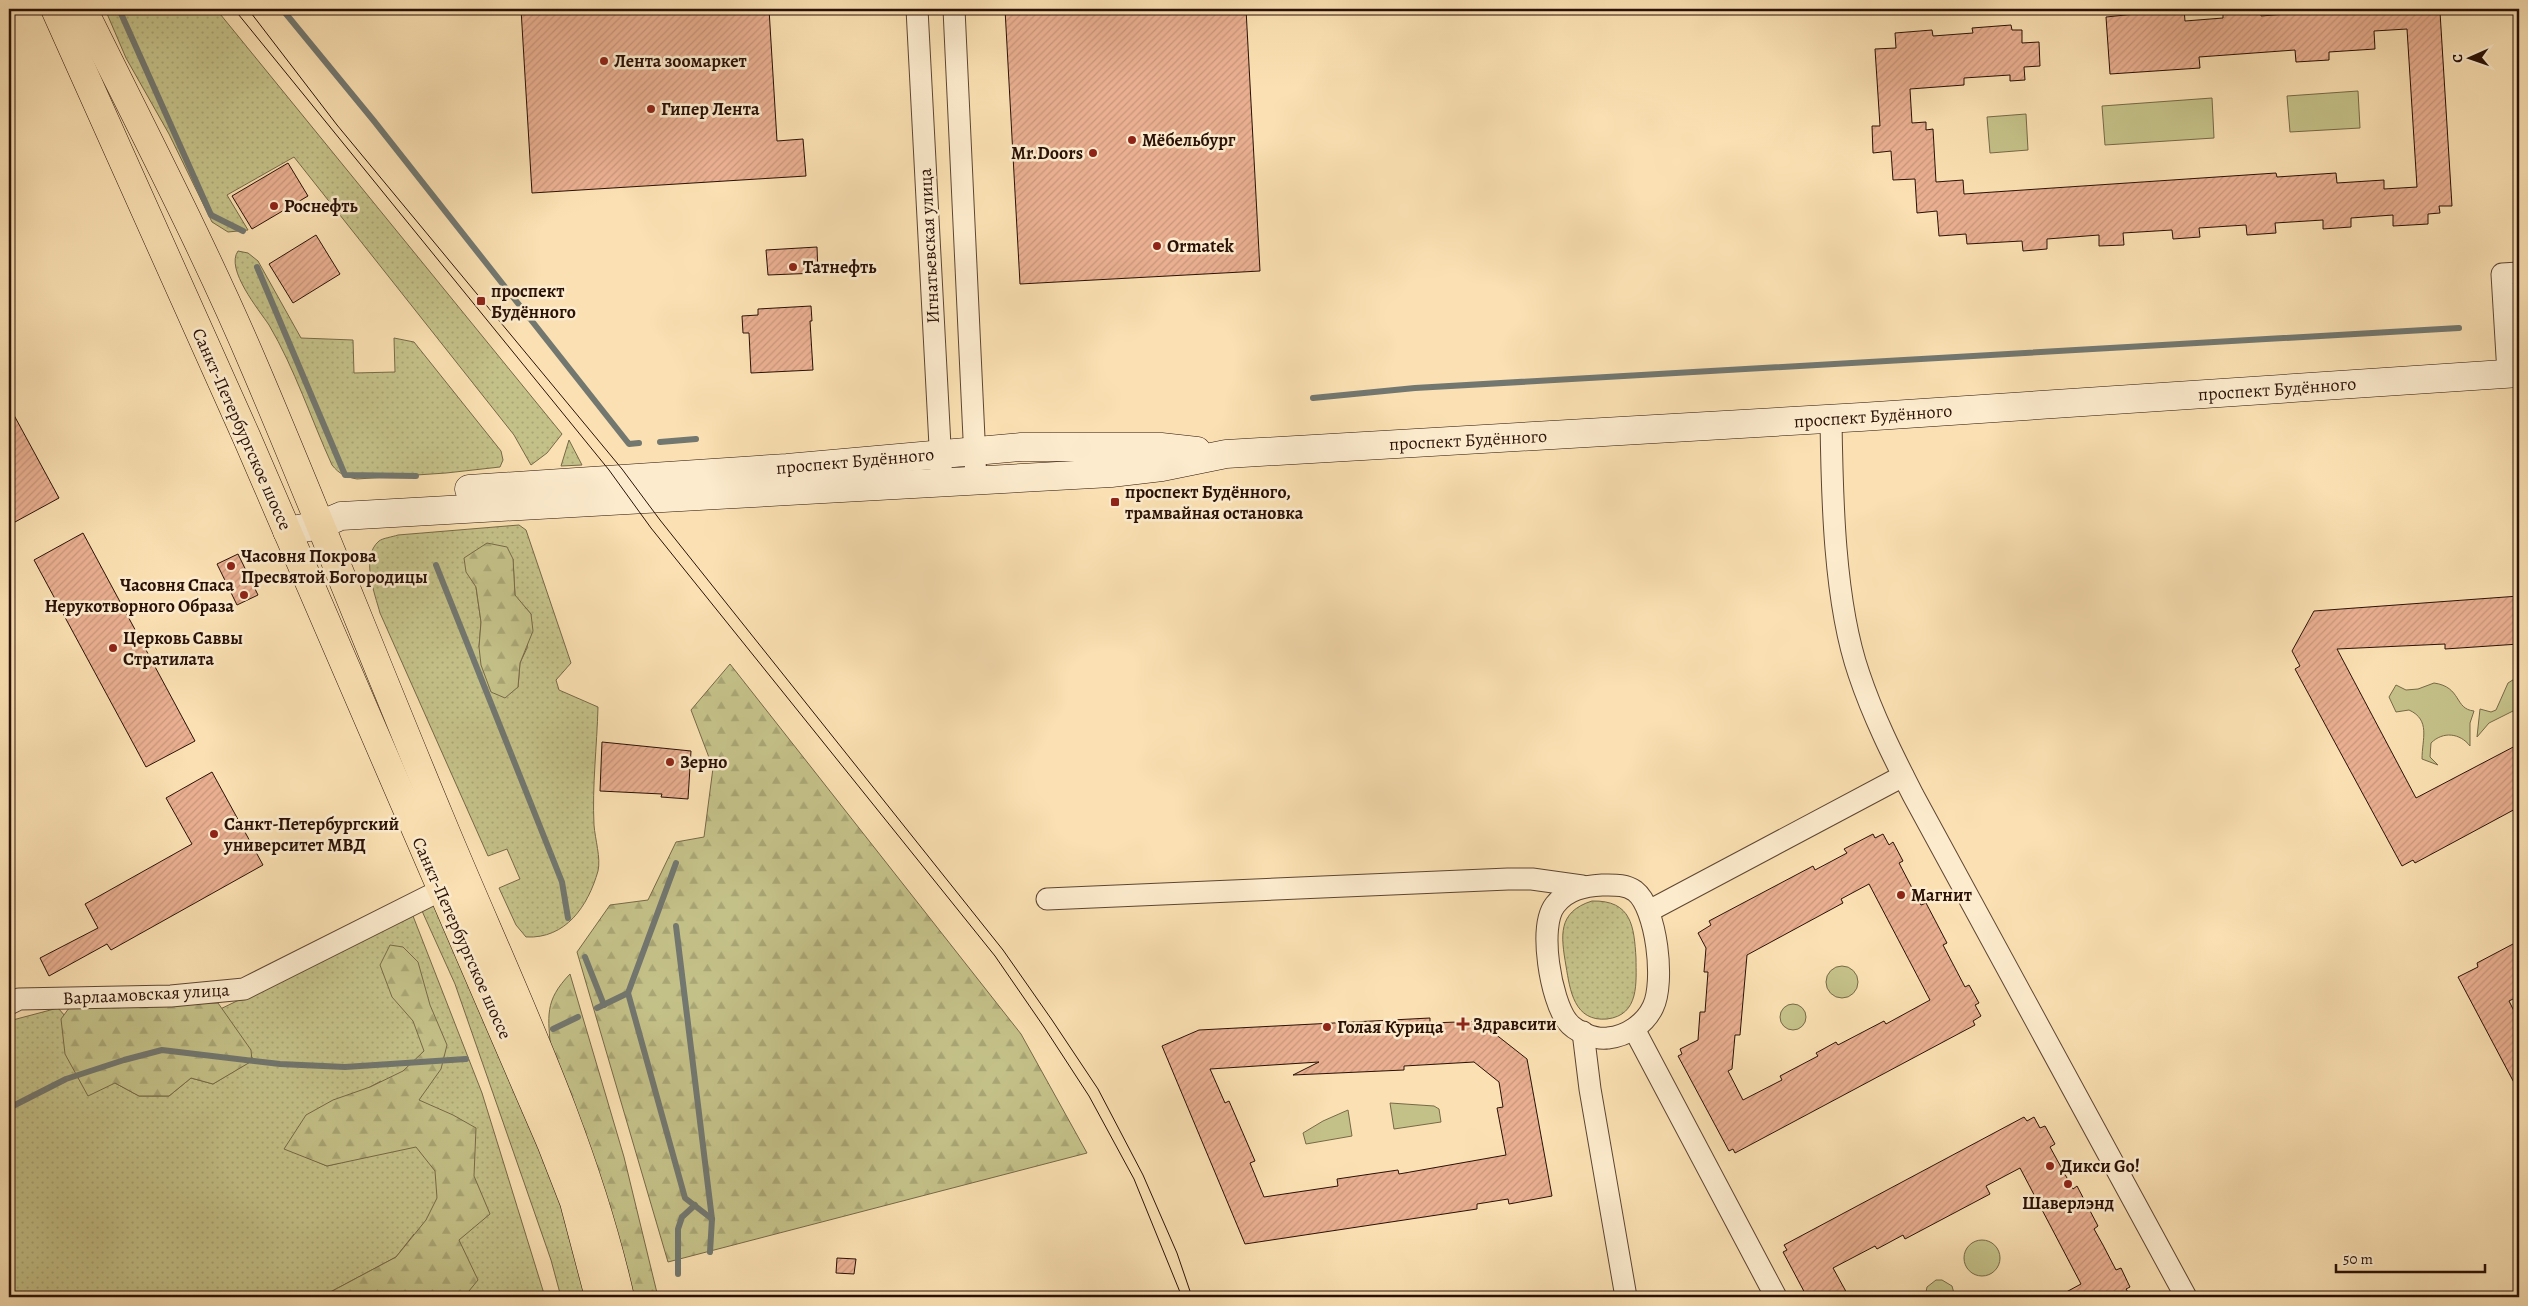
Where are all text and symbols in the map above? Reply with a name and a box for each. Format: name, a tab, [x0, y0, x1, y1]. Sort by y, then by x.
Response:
north arrow	[2446, 32, 2496, 82]
place label: Лента зоомаркет	[614, 49, 747, 73]
text: С	[2448, 53, 2467, 63]
marker: Лента зоомаркет	[598, 55, 610, 67]
place label: Гипер Лента	[661, 97, 760, 121]
marker: Гипер Лента	[645, 103, 657, 115]
place label: Мёбельбург	[1142, 128, 1236, 152]
marker: Мёбельбург	[1126, 134, 1138, 146]
place label: Mr.Doors	[1011, 141, 1083, 165]
marker: Mr.Doors	[1087, 147, 1099, 159]
street label: Игнатьевская улица	[913, 167, 945, 324]
place label: Роснефть	[284, 194, 359, 218]
marker: Роснефть	[268, 200, 280, 212]
place label: Ormatek	[1167, 234, 1234, 258]
marker: Ormatek	[1151, 240, 1163, 252]
place label: Татнефть	[803, 255, 877, 279]
marker: Татнефть	[787, 261, 799, 273]
place label: проспект Будённого	[491, 279, 576, 324]
marker: проспект Будённого	[475, 295, 487, 307]
street label: Санкт-Петербургское шоссе	[186, 324, 298, 534]
street label: проспект Будённого	[2197, 371, 2357, 407]
street label: проспект Будённого	[1793, 398, 1953, 434]
street label: проспект Будённого	[1388, 424, 1548, 456]
street label: проспект Будённого	[775, 442, 935, 480]
place label: проспект Будённого, трамвайная остановка	[1125, 480, 1304, 525]
marker: проспект Будённого, трамвайная остановка	[1109, 496, 1121, 508]
place label: Часовня Покрова Пресвятой Богородицы	[241, 544, 428, 589]
marker: Часовня Покрова Пресвятой Богородицы	[225, 560, 237, 572]
place label: Часовня Спаса Нерукотворного Образа	[44, 573, 234, 618]
marker: Часовня Спаса Нерукотворного Образа	[238, 589, 250, 601]
place label: Церковь Саввы Стратилата	[123, 626, 243, 671]
marker: Церковь Саввы Стратилата	[107, 642, 119, 654]
place label: Зерно	[680, 750, 727, 774]
marker: Зерно	[664, 756, 676, 768]
place label: Санкт-Петербургский университет МВД	[223, 812, 400, 857]
marker: Санкт-Петербургский университет МВД	[208, 828, 220, 840]
street label: Санкт-Петербургское шоссе	[406, 833, 518, 1043]
place label: Магнит	[1911, 883, 1972, 907]
marker: Магнит	[1895, 889, 1907, 901]
street label: Варлаамовская улица	[62, 978, 231, 1010]
place label: Здравсити	[1473, 1012, 1557, 1036]
place label: Голая Курица	[1337, 1015, 1444, 1039]
marker: Здравсити	[1457, 1018, 1469, 1030]
marker: Голая Курица	[1321, 1021, 1333, 1033]
place label: Дикси Go!	[2060, 1154, 2140, 1178]
marker: Дикси Go!	[2044, 1160, 2056, 1172]
marker: Шаверлэнд	[2062, 1178, 2074, 1190]
place label: Шаверлэнд	[2022, 1191, 2114, 1215]
scale bar	[2336, 1241, 2484, 1273]
text: 50 m	[2343, 1249, 2373, 1269]

